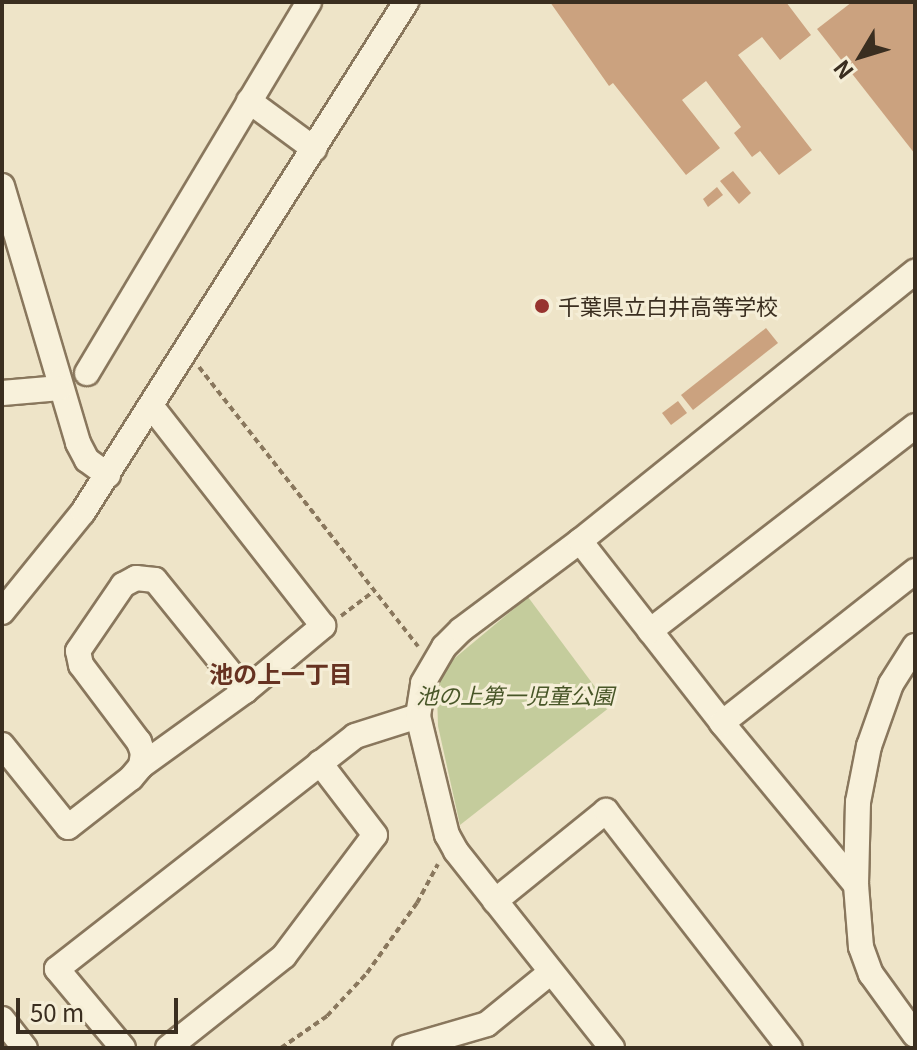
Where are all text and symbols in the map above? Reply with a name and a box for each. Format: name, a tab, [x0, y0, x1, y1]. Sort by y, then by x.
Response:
north arrow	[821, 16, 901, 96]
text: N	[824, 54, 860, 87]
place label: 千葉県立白井高等学校	[558, 293, 778, 319]
marker: 千葉県立白井高等学校	[533, 297, 551, 315]
district label: 池の上一丁目	[209, 659, 353, 687]
park label: 池の上第一児童公園	[416, 682, 614, 708]
scale bar	[20, 982, 182, 1032]
text: 50 m	[30, 994, 84, 1029]

